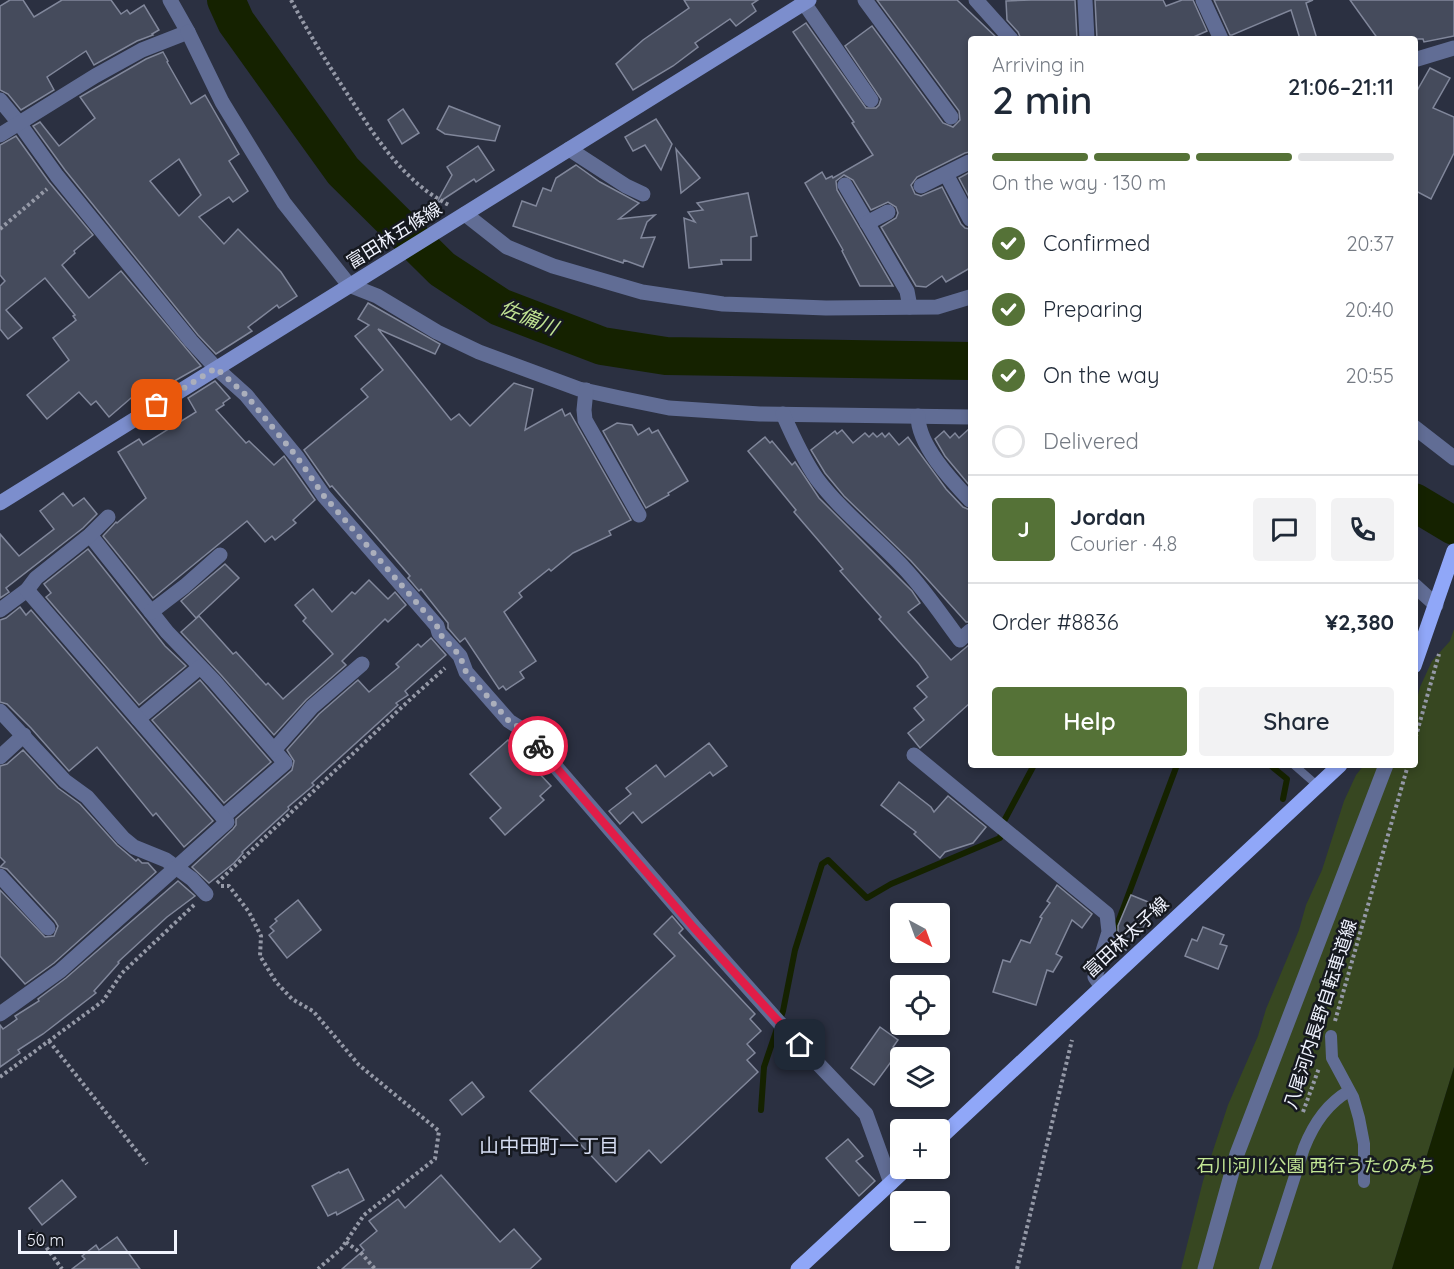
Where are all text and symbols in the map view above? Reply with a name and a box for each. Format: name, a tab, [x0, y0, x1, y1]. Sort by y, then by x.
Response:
text: Arriving in	[992, 52, 1085, 77]
text: 21:06–21:11	[1288, 73, 1394, 101]
text: 2 min	[992, 75, 1093, 124]
text: On the way · 130 m	[992, 170, 1166, 195]
street label: 富田林五條線	[342, 197, 446, 273]
icon: check	[992, 227, 1025, 260]
text: Confirmed	[1043, 229, 1150, 257]
text: 20:37	[1347, 231, 1394, 256]
icon: check	[992, 293, 1025, 326]
water label: 佐備川	[497, 294, 563, 341]
text: Preparing	[1043, 295, 1143, 323]
text: 20:40	[1345, 297, 1394, 322]
icon: check	[992, 359, 1025, 392]
text: On the way	[1043, 361, 1159, 389]
text: 20:55	[1345, 363, 1394, 388]
pin	[131, 379, 182, 430]
icon: bag	[140, 388, 173, 421]
text: Delivered	[1043, 427, 1139, 455]
button: chat	[1253, 498, 1316, 561]
button: phone	[1331, 498, 1394, 561]
text: Jordan	[1070, 503, 1146, 531]
text: J	[1017, 515, 1030, 543]
text: Courier · 4.8	[1070, 531, 1177, 556]
text: Order #8836	[992, 608, 1119, 636]
text: ¥2,380	[1325, 608, 1394, 636]
button: Help	[992, 687, 1187, 756]
button: Share	[1199, 687, 1394, 756]
courier	[508, 716, 568, 776]
icon: bike	[522, 730, 555, 763]
street label: 富田林太子線	[1079, 892, 1173, 982]
north arrow	[890, 903, 950, 963]
map controls	[890, 903, 950, 1251]
street label: 八尾河内長野自転車道線	[1278, 916, 1362, 1112]
button: locate	[890, 975, 950, 1035]
pin	[774, 1019, 825, 1070]
icon: home	[783, 1028, 816, 1061]
button: layers	[890, 1047, 950, 1107]
button: +	[890, 1119, 950, 1179]
district label: 山中田町一丁目	[479, 1133, 619, 1158]
park label: 石川河川公園 西行うたのみち	[1197, 1154, 1435, 1177]
button: −	[890, 1191, 950, 1251]
scale bar	[18, 1227, 177, 1254]
text: 50 m	[27, 1230, 64, 1250]

